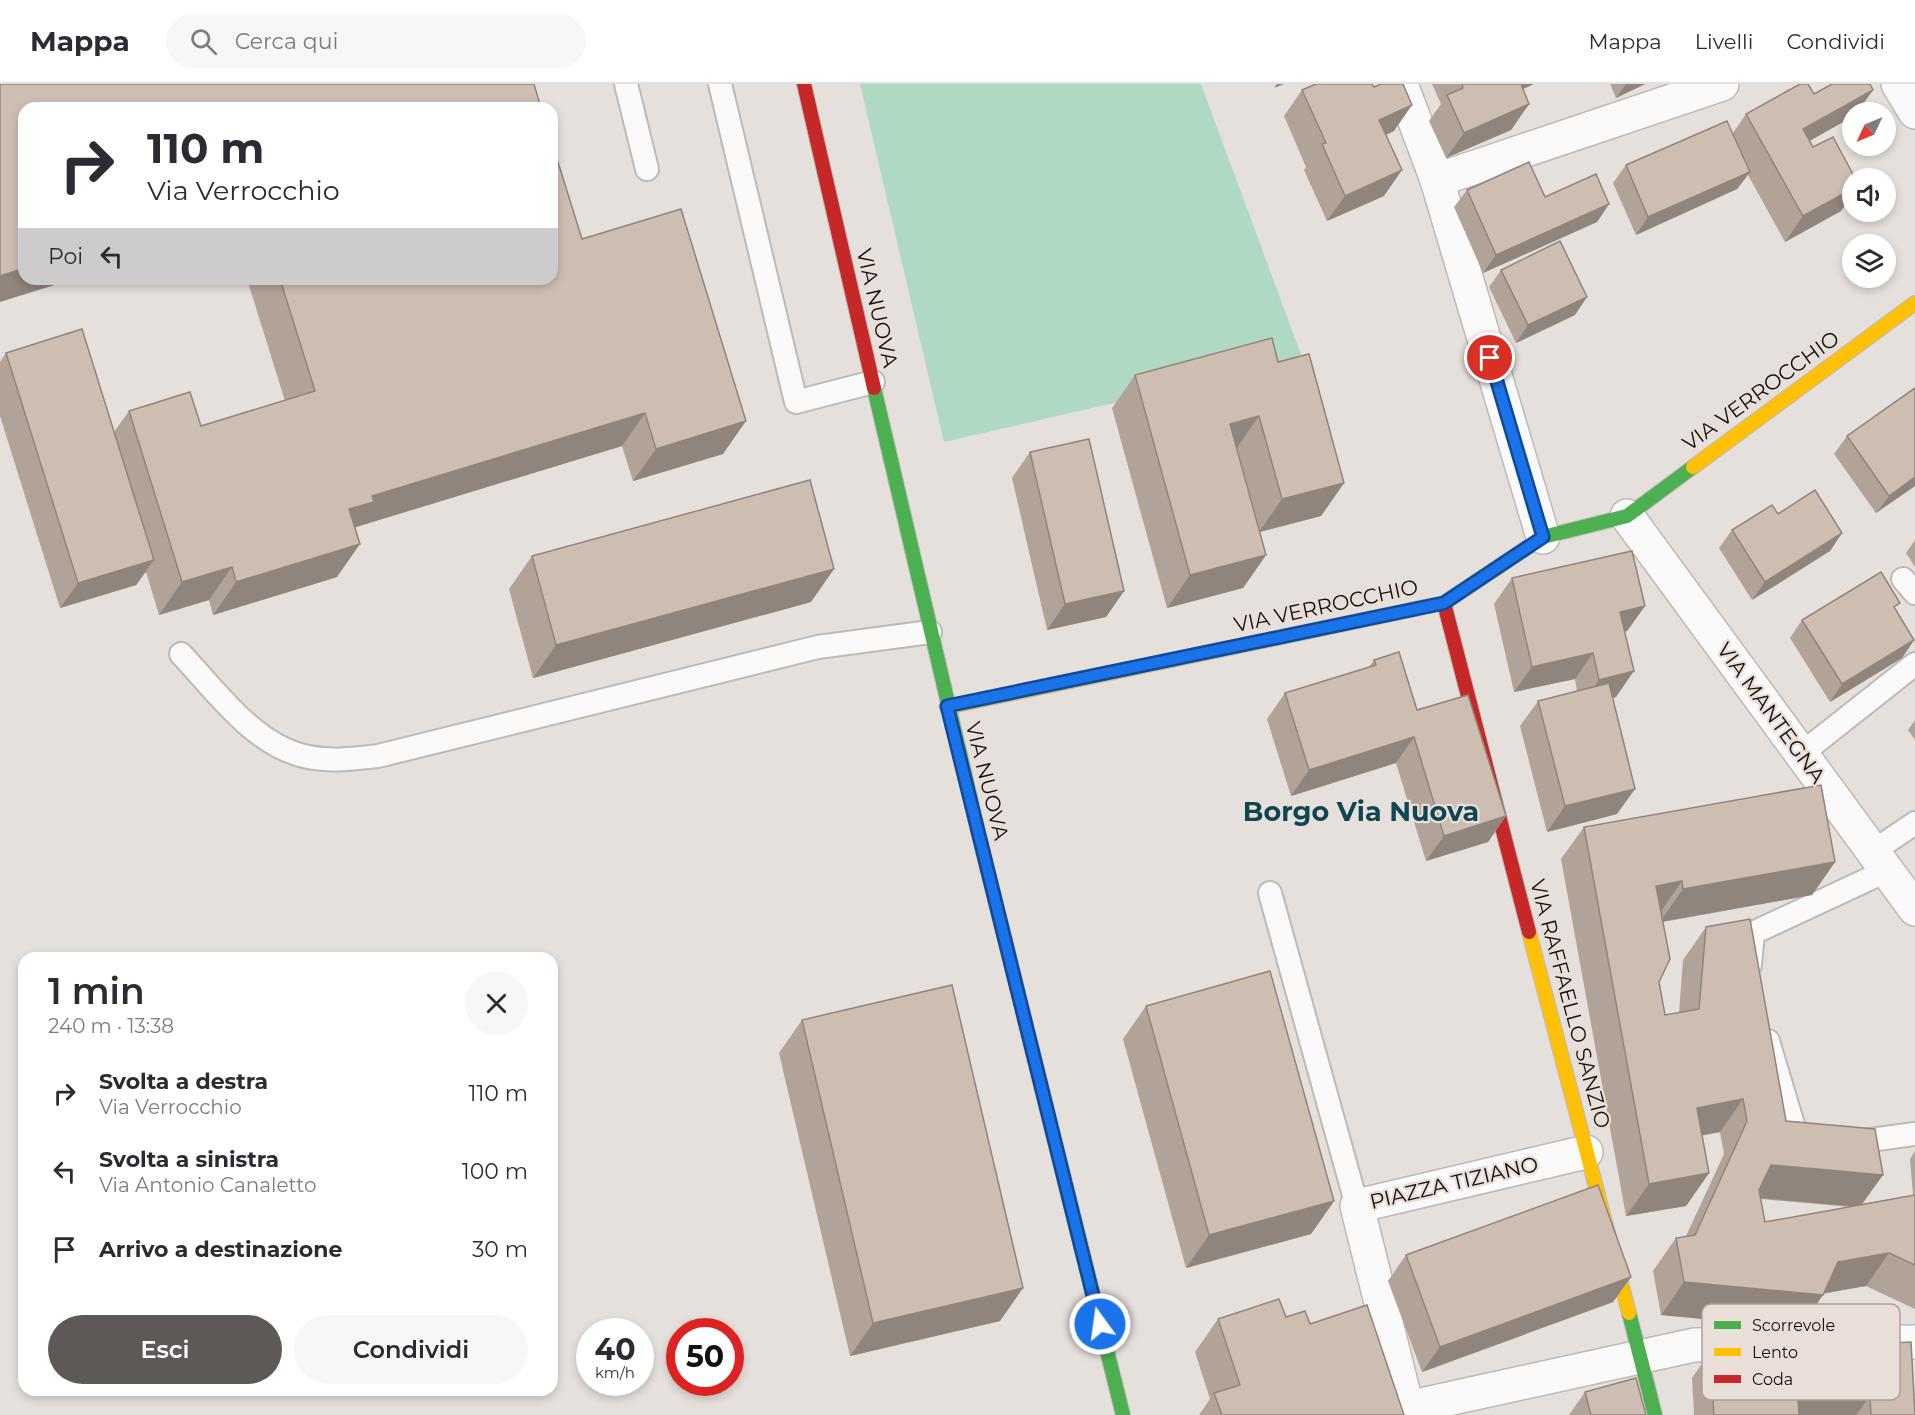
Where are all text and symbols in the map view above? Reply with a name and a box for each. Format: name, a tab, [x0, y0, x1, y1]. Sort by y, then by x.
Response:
search box	[166, 14, 586, 68]
text: Mappa	[30, 24, 130, 58]
icon: search	[187, 25, 220, 58]
text: Cerca qui	[235, 28, 338, 55]
text: Mappa	[1588, 29, 1662, 54]
text: Livelli	[1695, 29, 1753, 54]
text: Condividi	[1786, 29, 1885, 54]
north arrow	[1842, 102, 1896, 156]
map controls	[1842, 102, 1896, 288]
text: 110 m	[147, 122, 264, 174]
icon: right	[48, 126, 126, 204]
button: sound	[1842, 168, 1896, 222]
text: Via Verrocchio	[147, 174, 340, 207]
button: layers	[1842, 234, 1896, 288]
icon: left	[95, 240, 128, 273]
text: Poi	[48, 243, 83, 270]
street label: VIA NUOVA	[852, 246, 903, 371]
street label: VIA VERROCCHIO	[1677, 325, 1844, 456]
pin	[1464, 332, 1515, 383]
icon: arrive	[1473, 341, 1506, 374]
street label: VIA VERROCCHIO	[1231, 574, 1420, 637]
street label: VIA MANTEGNA	[1712, 637, 1831, 789]
street label: VIA NUOVA	[961, 719, 1014, 844]
district label: Borgo Via Nuova	[1243, 795, 1479, 828]
street label: VIA RAFFAELLO SANZIO	[1525, 877, 1616, 1131]
text: 1 min	[48, 969, 145, 1013]
button: close	[465, 972, 528, 1035]
text: 240 m · 13:38	[48, 1014, 174, 1038]
text: Svolta a destra	[99, 1068, 268, 1095]
icon: right	[48, 1077, 81, 1110]
text: 110 m	[468, 1080, 528, 1107]
text: Via Verrocchio	[99, 1095, 242, 1119]
text: Svolta a sinistra	[99, 1146, 279, 1173]
street label: PIAZZA TIZIANO	[1367, 1151, 1541, 1214]
icon: left	[48, 1155, 81, 1188]
text: 100 m	[462, 1158, 528, 1185]
text: Via Antonio Canaletto	[99, 1173, 317, 1197]
icon: arrive	[48, 1233, 81, 1266]
text: Arrivo a destinazione	[99, 1236, 342, 1263]
text: 30 m	[472, 1236, 528, 1263]
position arrow	[1068, 1292, 1132, 1356]
legend	[1702, 1304, 1900, 1400]
button: Esci	[48, 1315, 282, 1384]
button: Condividi	[294, 1315, 528, 1384]
text: Scorrevole	[1752, 1316, 1835, 1335]
speed limit sign: 50	[666, 1318, 744, 1396]
text: 40	[594, 1331, 636, 1368]
text: Lento	[1752, 1343, 1798, 1362]
text: km/h	[595, 1363, 635, 1382]
text: Coda	[1752, 1370, 1793, 1389]

